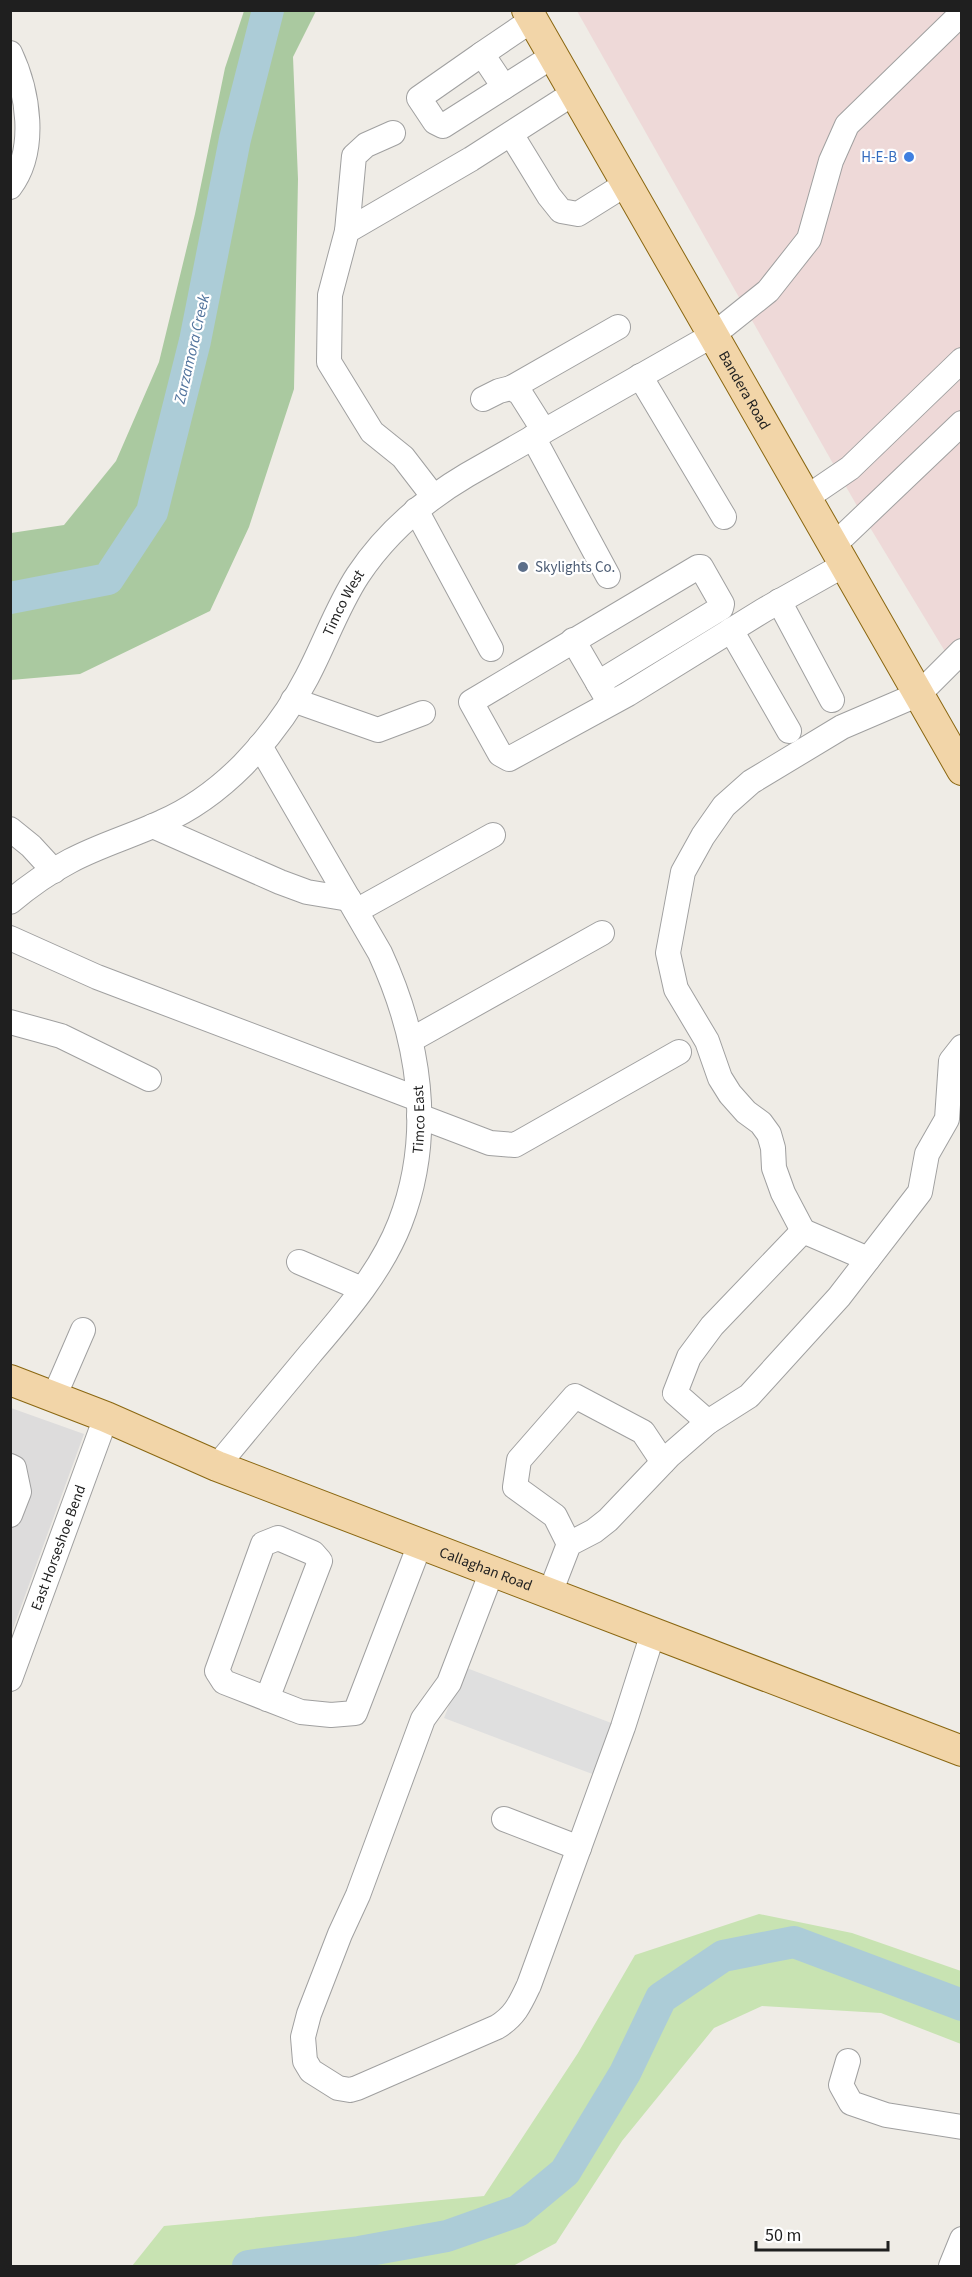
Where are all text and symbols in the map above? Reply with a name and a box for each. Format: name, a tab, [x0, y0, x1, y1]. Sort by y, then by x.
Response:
place label: H-E-B	[861, 147, 897, 168]
marker: H-E-B	[902, 150, 916, 164]
water label: Zarzamora Creek	[168, 292, 215, 407]
street label: Bandera Road	[713, 347, 775, 434]
place label: Skylights Co.	[535, 557, 615, 578]
marker: Skylights Co.	[516, 560, 530, 574]
street label: Timco West	[318, 566, 370, 640]
street label: Timco East	[407, 1084, 430, 1155]
street label: East Horseshoe Bend	[26, 1482, 91, 1613]
street label: Callaghan Road	[436, 1542, 535, 1597]
scale bar	[756, 2214, 888, 2252]
text: 50 m	[765, 2223, 801, 2248]

